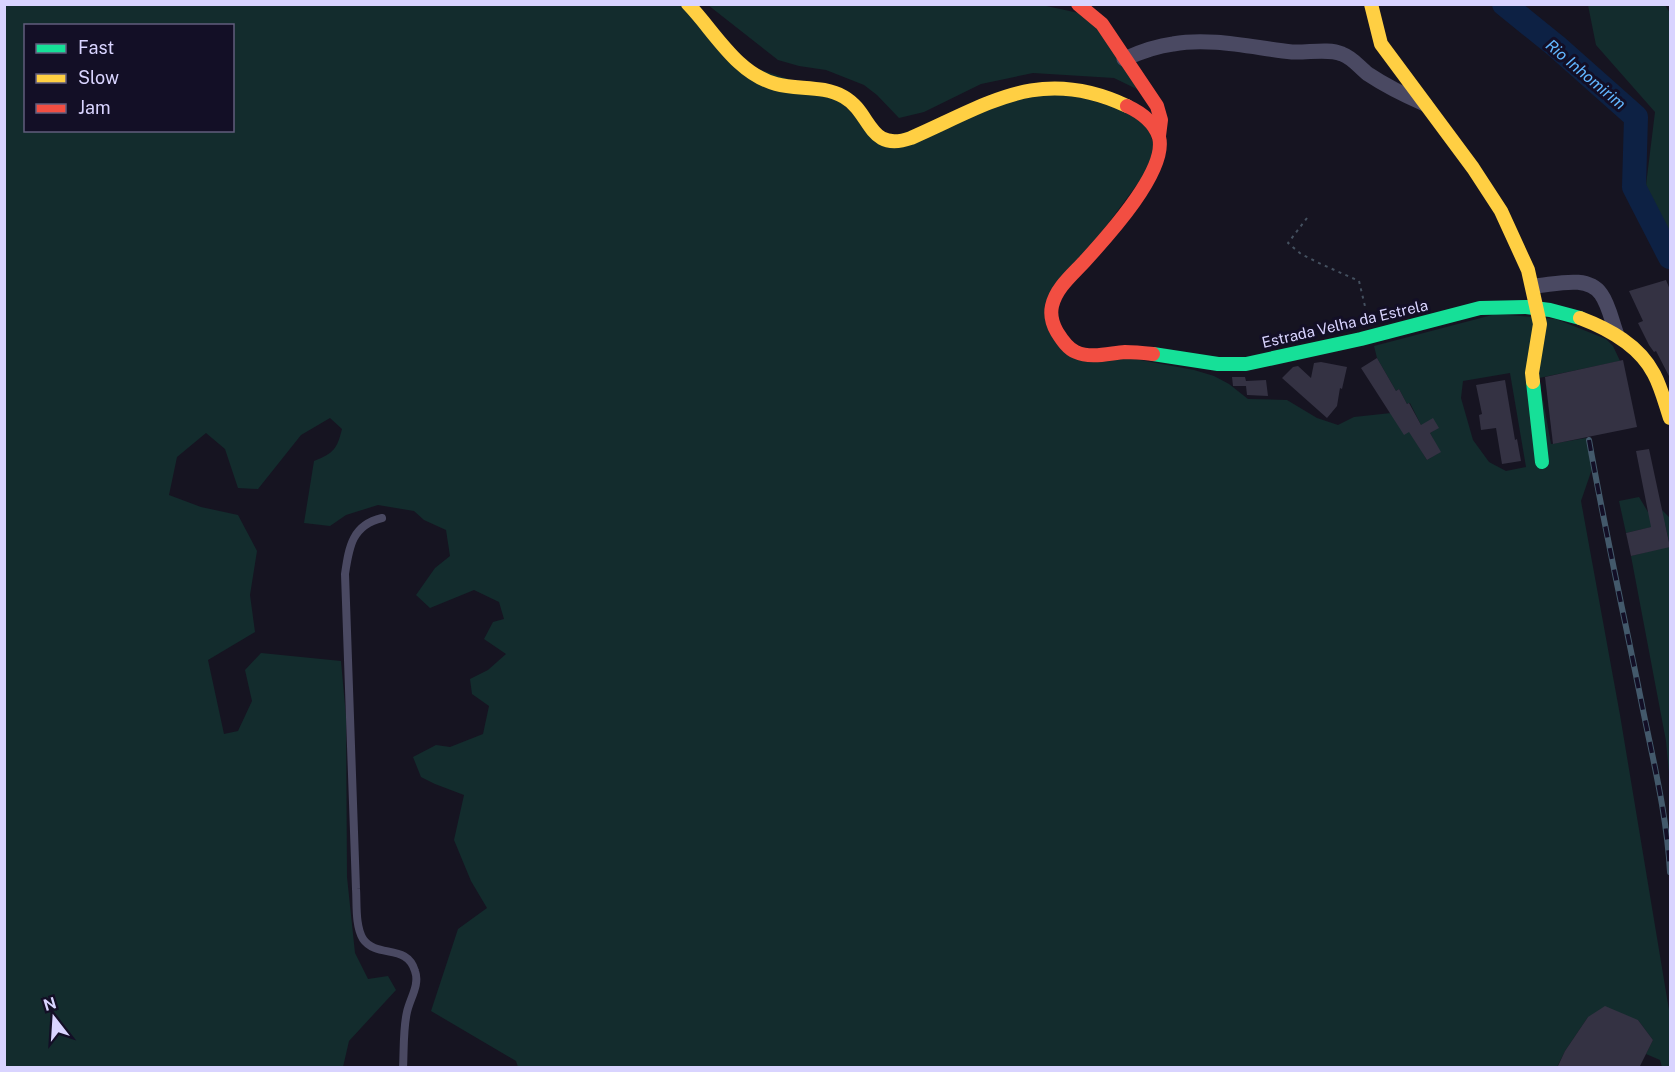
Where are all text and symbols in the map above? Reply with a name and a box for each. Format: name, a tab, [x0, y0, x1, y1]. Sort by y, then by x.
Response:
legend	[24, 24, 234, 132]
water label: Rio Inhomirim	[1542, 35, 1630, 113]
text: Fast	[78, 37, 114, 58]
text: Slow	[78, 67, 119, 88]
text: Jam	[78, 97, 111, 118]
street label: Estrada Velha da Estrela	[1260, 296, 1430, 351]
north arrow	[24, 988, 84, 1048]
text: N	[41, 993, 59, 1015]

